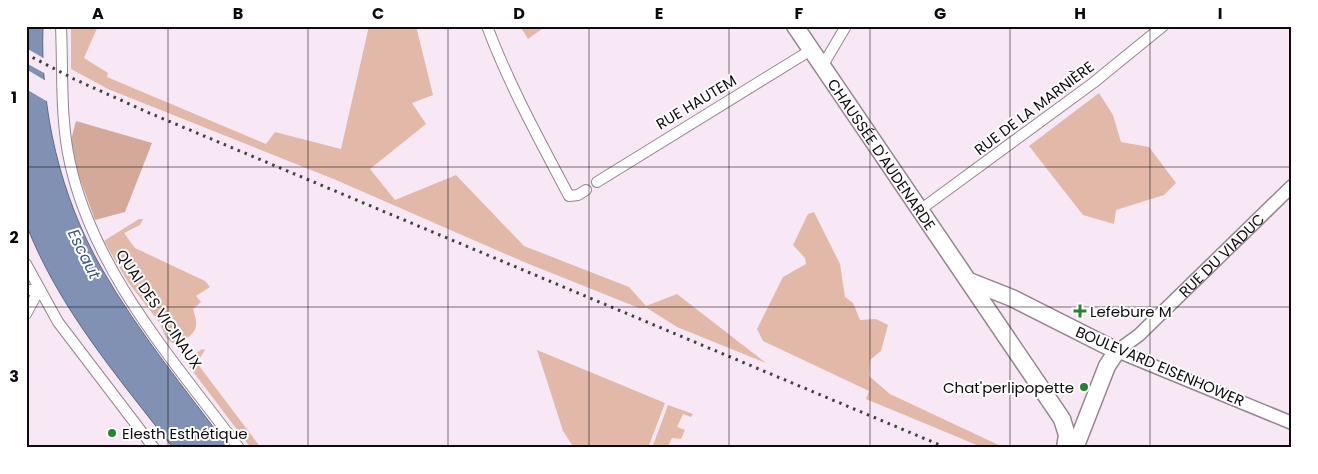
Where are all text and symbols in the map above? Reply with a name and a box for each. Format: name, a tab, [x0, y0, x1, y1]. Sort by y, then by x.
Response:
text: A	[92, 2, 104, 25]
text: B	[233, 2, 243, 25]
text: C	[372, 2, 384, 25]
text: D	[513, 2, 525, 25]
text: E	[655, 2, 663, 25]
text: F	[795, 2, 804, 25]
text: G	[934, 2, 946, 25]
text: H	[1074, 2, 1086, 25]
text: I	[1218, 2, 1222, 25]
street label: RUE DE LA MARNIÈRE	[970, 56, 1098, 160]
street label: RUE HAUTEM	[652, 70, 740, 134]
street label: CHAUSSÉE D'AUDENARDE	[823, 74, 941, 234]
text: 1	[11, 86, 17, 109]
street label: RUE DU VIADUC	[1174, 208, 1269, 302]
water label: Escaut	[62, 225, 107, 284]
text: 2	[9, 226, 19, 249]
street label: QUAI DES VICINAUX	[111, 245, 207, 373]
place label: Lefebure M	[1090, 301, 1172, 322]
marker: Lefebure M	[1074, 305, 1086, 317]
street label: BOULEVARD EISENHOWER	[1072, 321, 1248, 411]
text: 3	[9, 365, 19, 388]
place label: Chat'perlipopette	[943, 377, 1074, 398]
marker: Chat'perlipopette	[1078, 381, 1090, 393]
place label: Elesth Esthétique	[122, 423, 248, 444]
marker: Elesth Esthétique	[106, 427, 118, 439]

